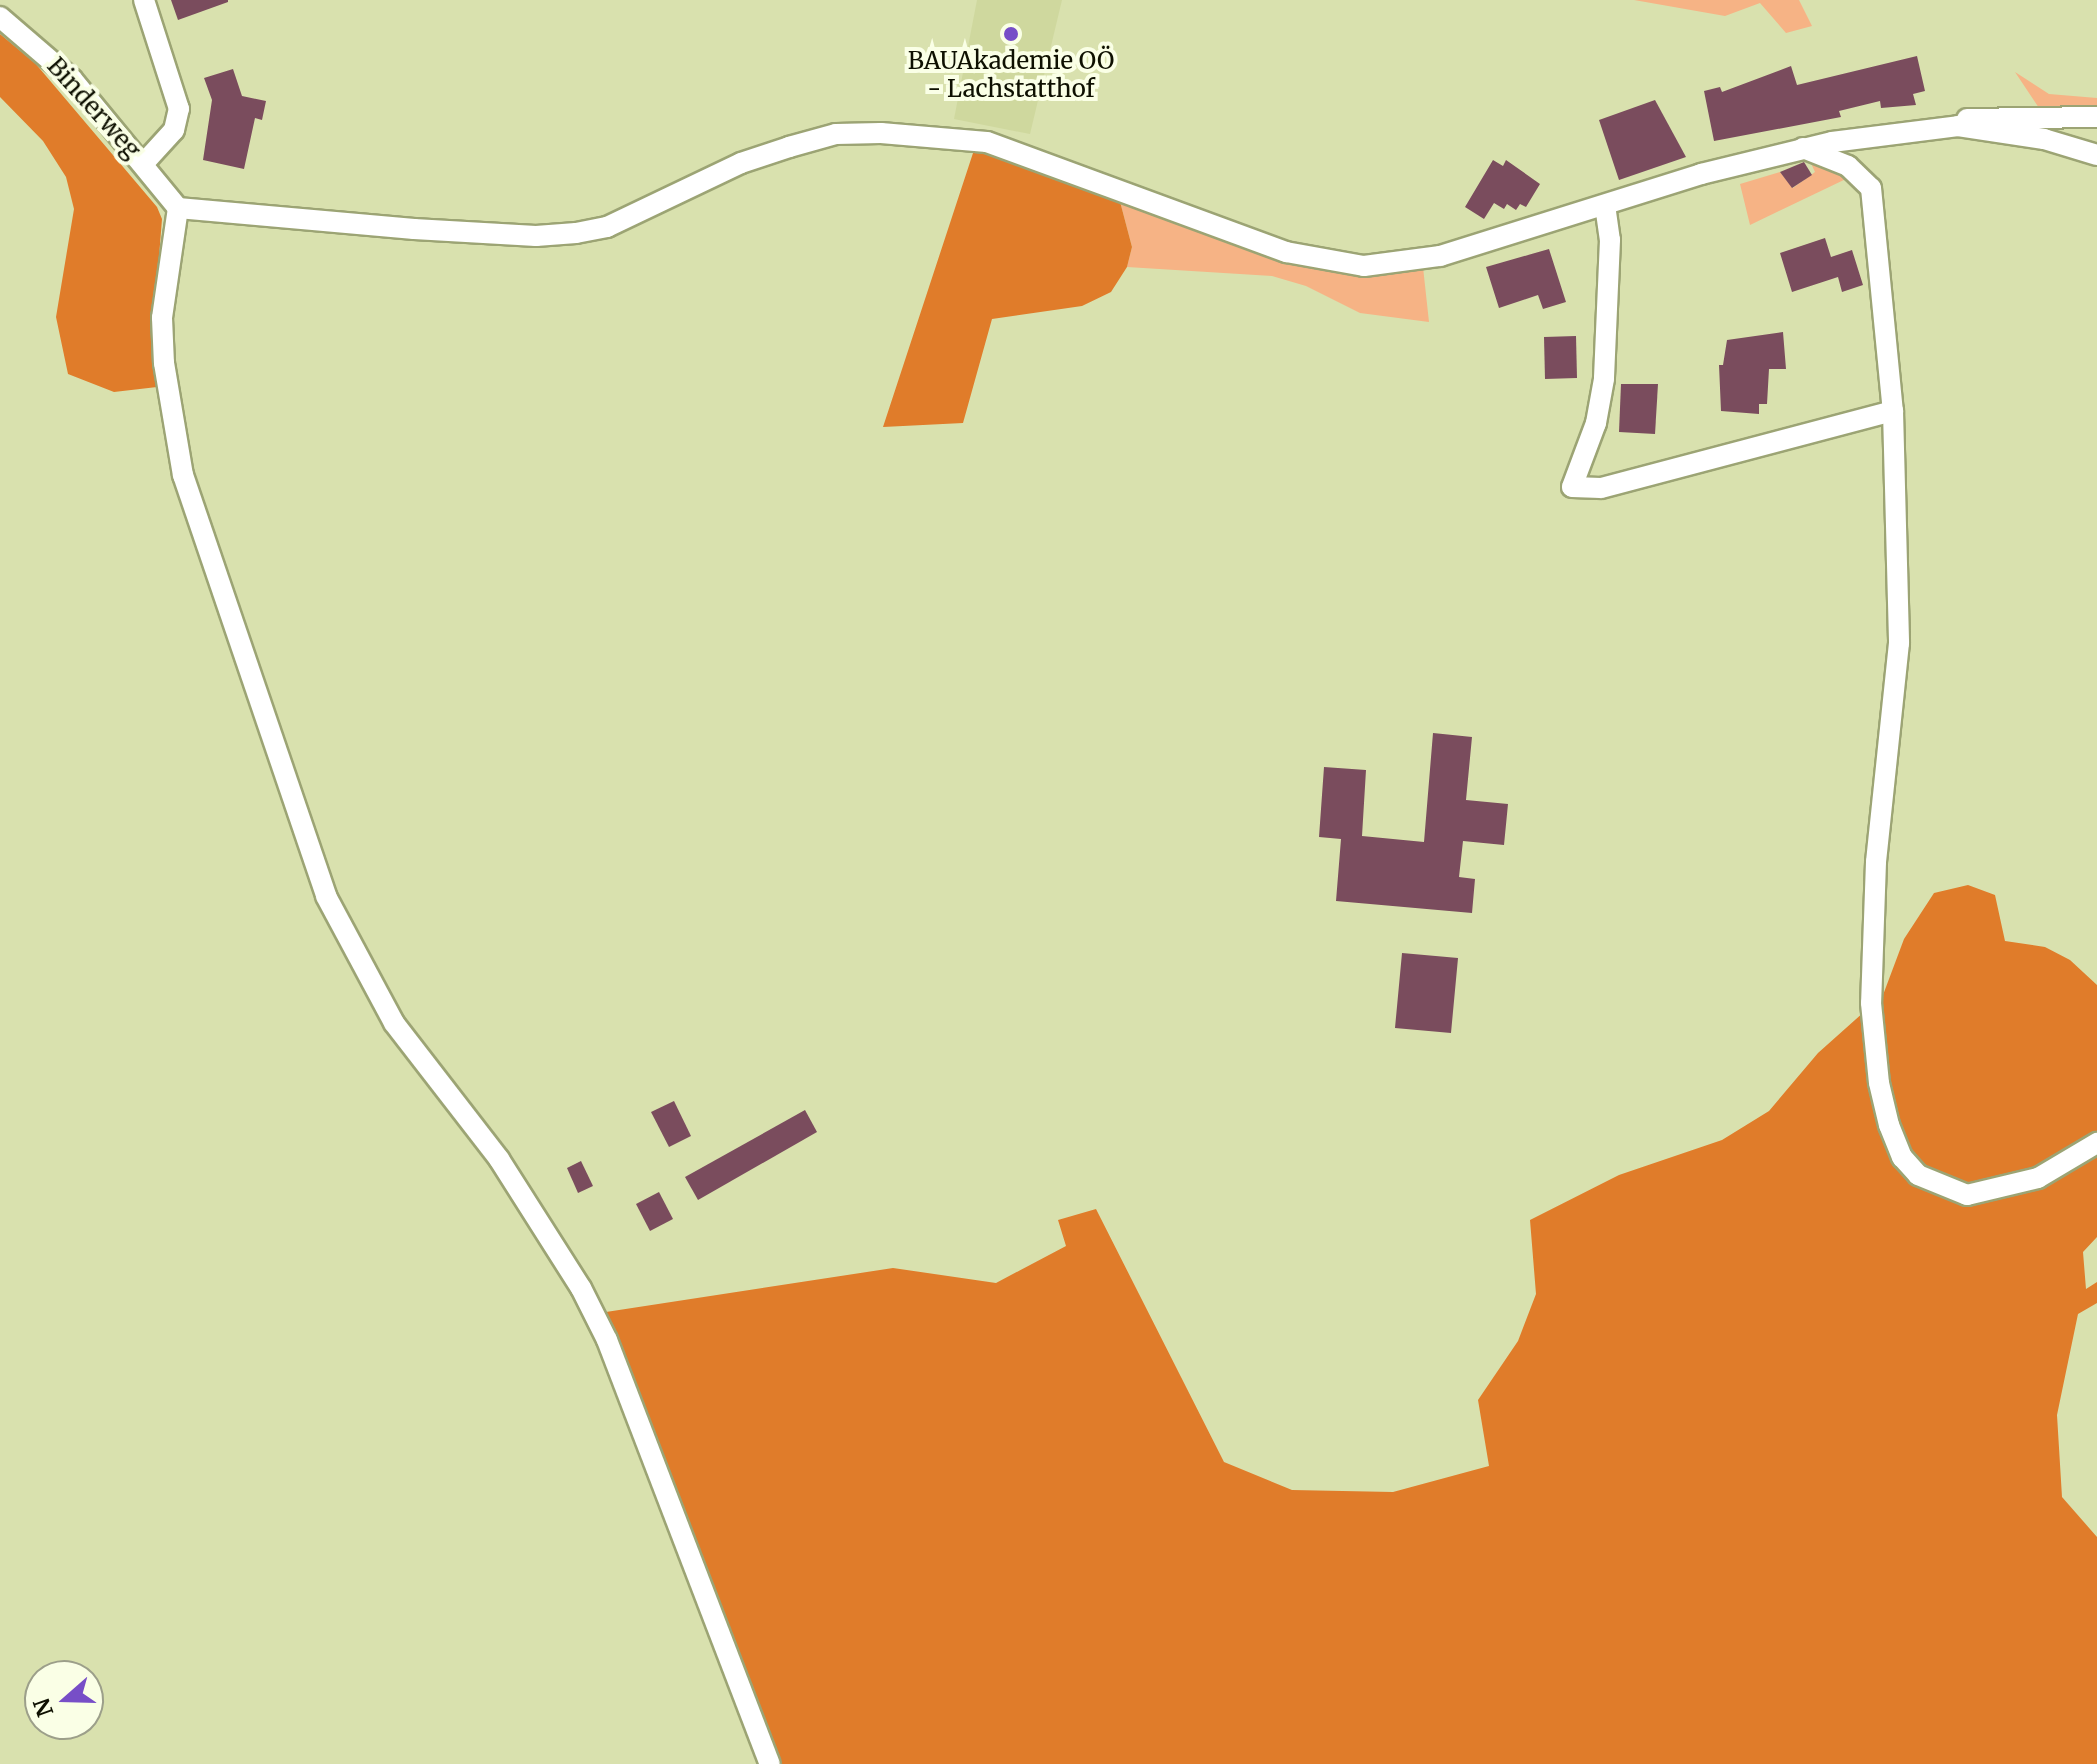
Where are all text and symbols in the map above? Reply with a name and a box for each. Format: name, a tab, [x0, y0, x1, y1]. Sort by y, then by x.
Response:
marker: BAUAkademie OÖ - Lachstatthof	[1002, 25, 1020, 43]
place label: BAUAkademie OÖ - Lachstatthof	[908, 47, 1114, 103]
street label: Binderweg	[41, 52, 147, 164]
north arrow	[24, 1660, 104, 1740]
text: N	[27, 1695, 59, 1720]

